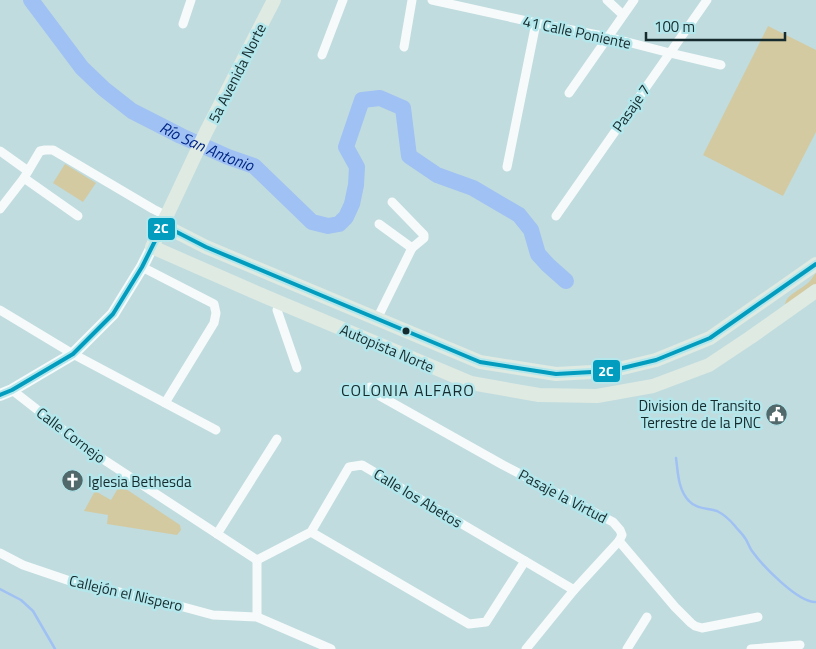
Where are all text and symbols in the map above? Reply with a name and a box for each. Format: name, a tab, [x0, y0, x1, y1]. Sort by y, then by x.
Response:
street label: 41 Calle Poniente	[521, 9, 633, 55]
scale bar	[646, 10, 785, 42]
text: 100 m	[654, 15, 695, 38]
street label: 5a Avenida Norte	[202, 19, 272, 127]
street label: Pasaje 7	[606, 80, 656, 136]
water label: Río San Antonio	[156, 115, 258, 177]
line badge: 2C	[147, 217, 176, 241]
text: 2C	[153, 217, 169, 238]
street label: Autopista Norte	[336, 318, 438, 378]
unlabelled marker	[401, 326, 411, 336]
line badge: 2C	[592, 359, 621, 383]
text: 2C	[598, 360, 614, 381]
district label: COLONIA ALFARO	[341, 378, 475, 402]
place label: Division de Transito Terrestre de la PNC	[638, 394, 761, 434]
street label: Calle Cornejo	[32, 401, 111, 469]
public building icon: Division de Transito Terrestre de la PNC	[765, 402, 789, 426]
street label: Calle los Abetos	[369, 462, 467, 534]
street label: Pasaje la Virtud	[514, 463, 612, 529]
church icon: Iglesia Bethesda	[60, 469, 84, 493]
place label: Iglesia Bethesda	[88, 470, 192, 493]
street label: Callejón el Nispero	[67, 569, 185, 617]

